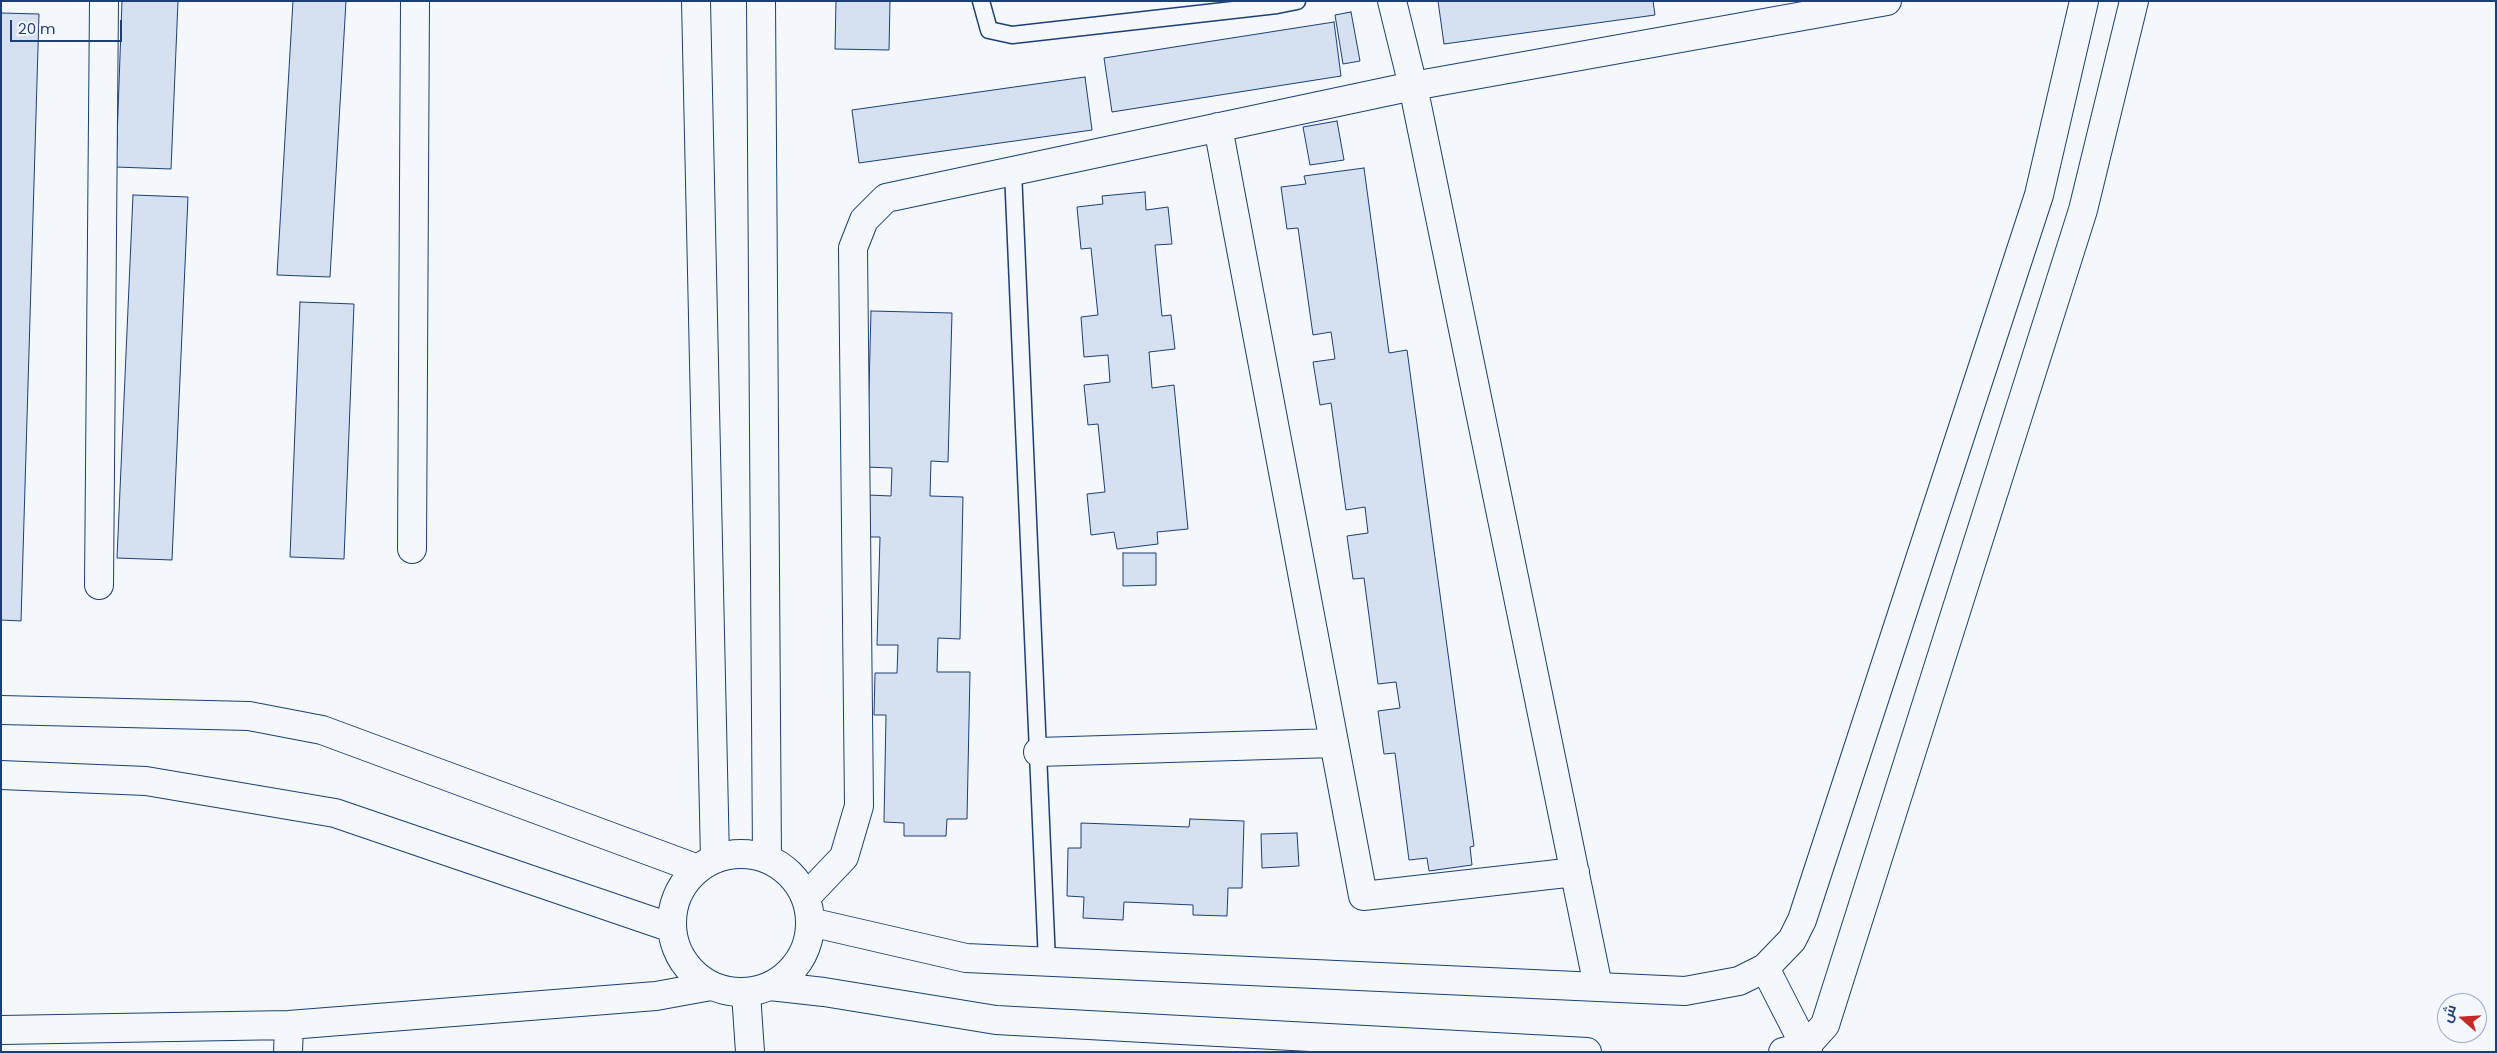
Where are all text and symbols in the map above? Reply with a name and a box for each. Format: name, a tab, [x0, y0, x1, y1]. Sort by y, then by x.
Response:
scale bar	[12, 10, 125, 42]
text: 20 m	[18, 18, 56, 39]
north arrow	[2437, 993, 2487, 1043]
text: ش	[2436, 1002, 2461, 1025]

